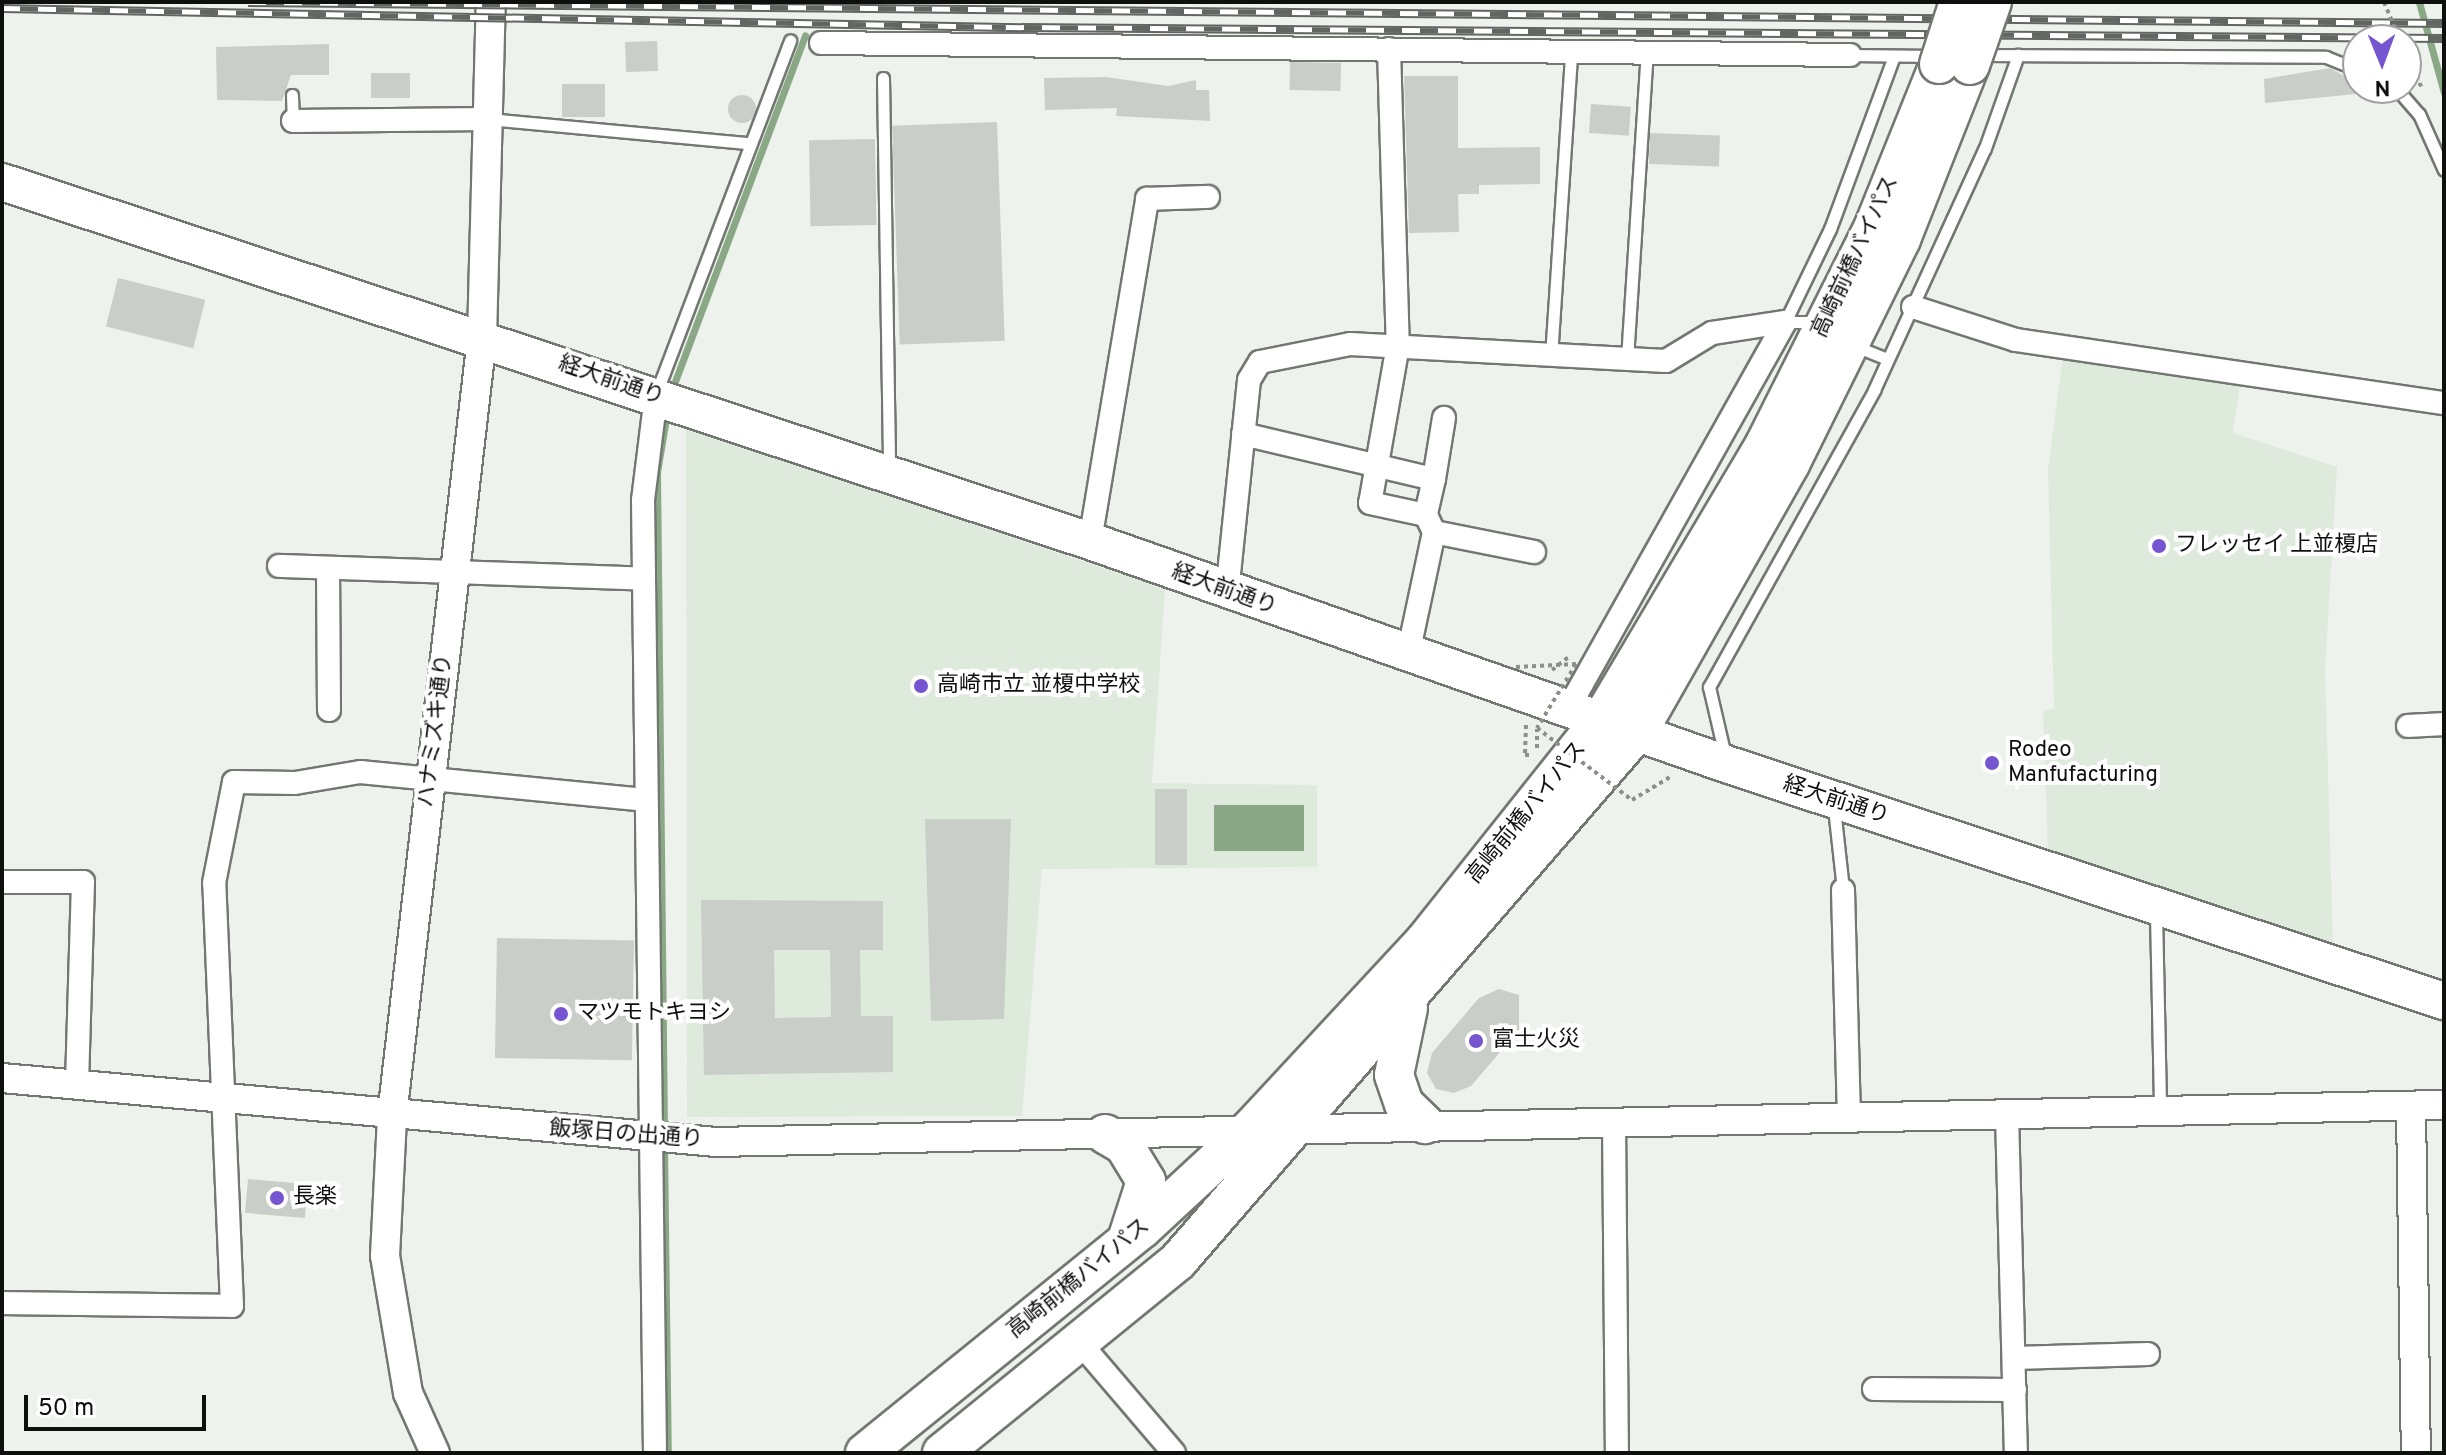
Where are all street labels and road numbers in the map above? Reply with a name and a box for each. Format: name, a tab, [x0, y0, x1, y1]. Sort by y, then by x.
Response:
street label: 高崎前橋バイパス	[1807, 172, 1905, 342]
street label: 経大前通り	[555, 351, 667, 411]
street label: 経大前通り	[1168, 559, 1280, 621]
street label: ハナミズキ通り	[414, 653, 458, 809]
street label: 高崎前橋バイパス	[1461, 736, 1593, 890]
street label: 経大前通り	[1780, 771, 1892, 831]
street label: 飯塚日の出通り	[548, 1116, 704, 1154]
street label: 高崎前橋バイパス	[1002, 1213, 1156, 1345]

